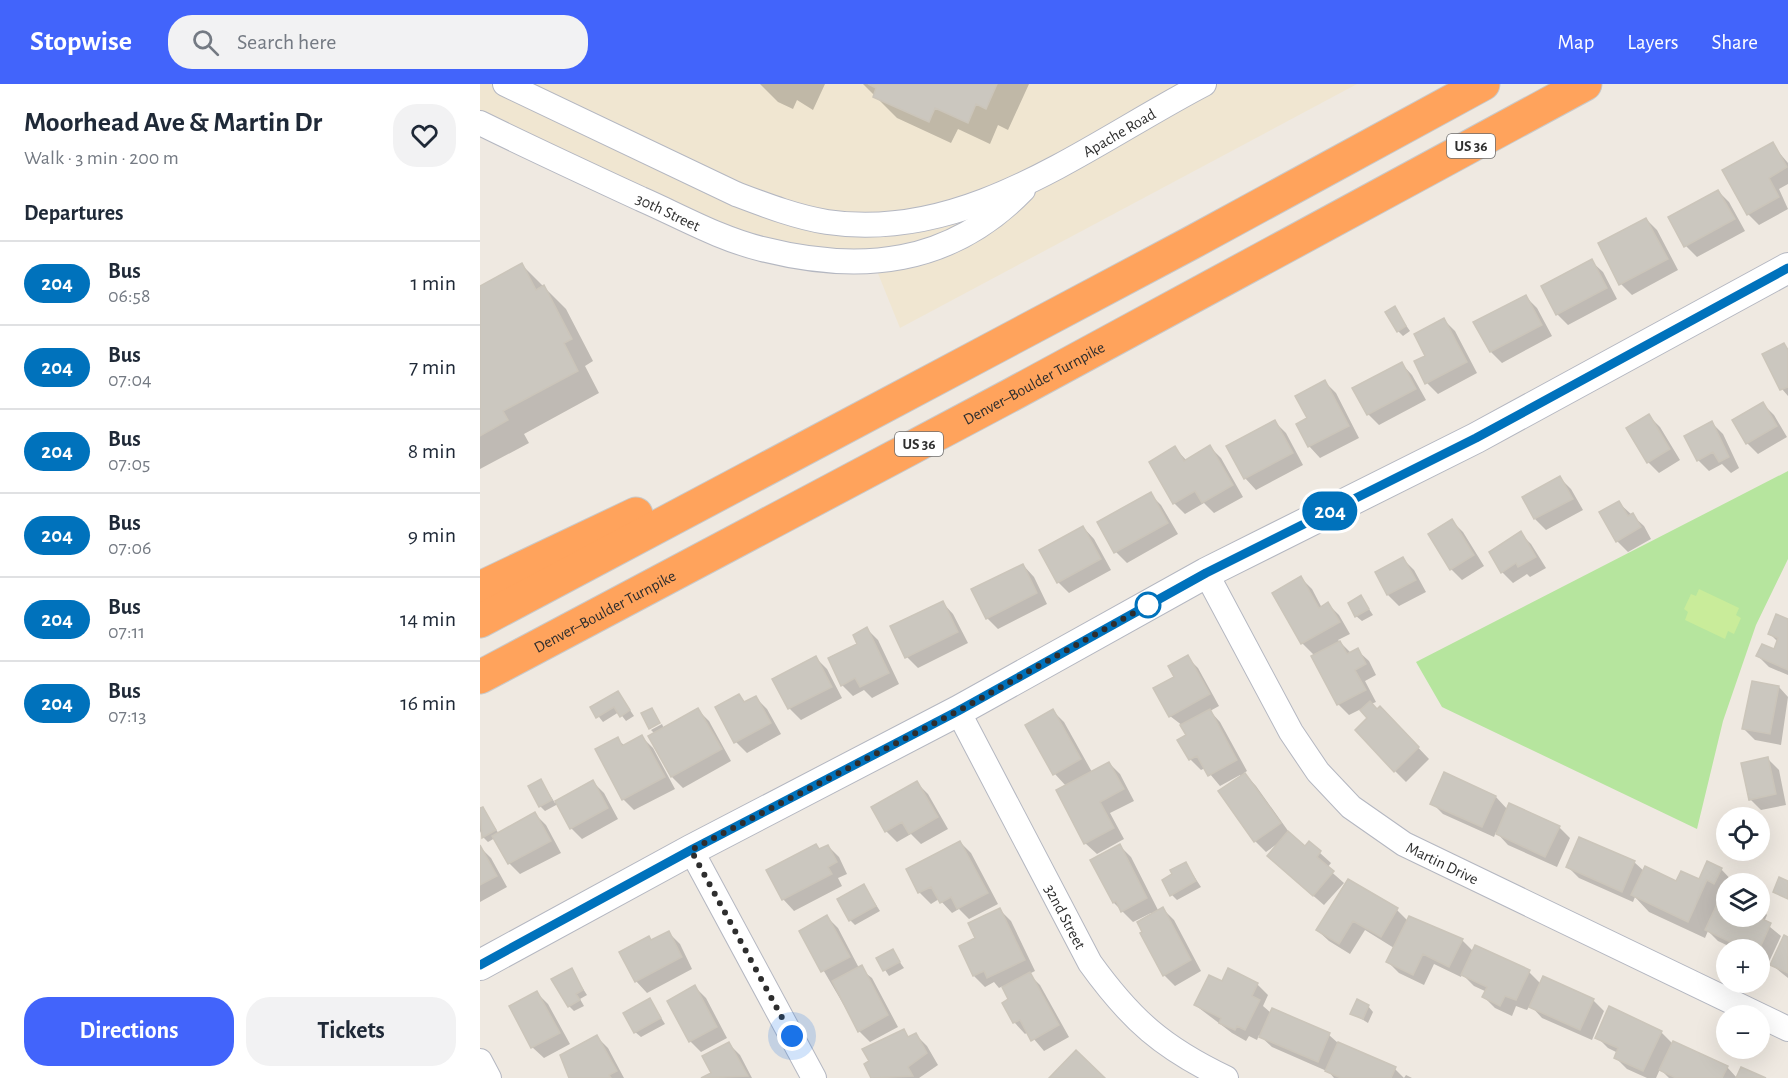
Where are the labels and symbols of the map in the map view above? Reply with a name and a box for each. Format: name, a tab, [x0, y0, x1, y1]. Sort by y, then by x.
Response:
street label: Apache Road	[1080, 106, 1158, 160]
road number: US 36	[1447, 134, 1495, 158]
street label: 30th Street	[633, 191, 702, 234]
street label: Denver–Boulder Turnpike	[961, 339, 1107, 428]
road number: US 36	[895, 432, 943, 456]
line badge: 204	[1296, 492, 1364, 530]
street label: Denver–Boulder Turnpike	[532, 568, 678, 656]
unlabelled marker	[1135, 592, 1161, 618]
street label: Martin Drive	[1403, 839, 1481, 888]
street label: 32nd Street	[1041, 882, 1088, 952]
your location	[777, 1021, 807, 1051]

